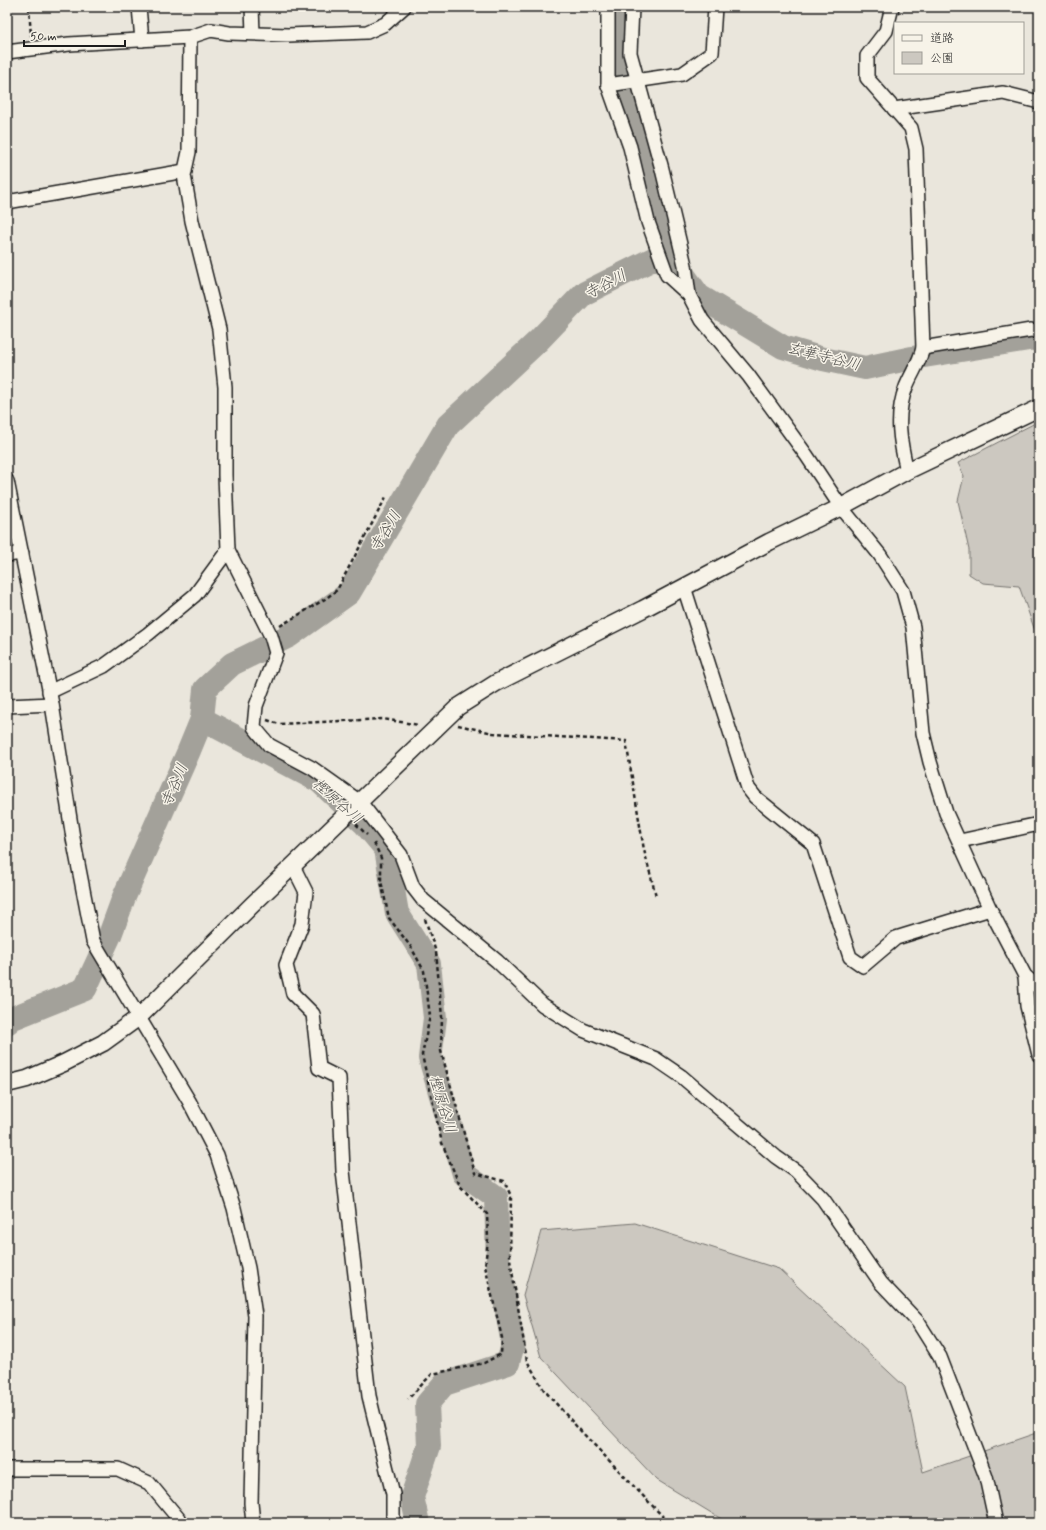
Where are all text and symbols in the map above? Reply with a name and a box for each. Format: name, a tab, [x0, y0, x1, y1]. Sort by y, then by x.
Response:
scale bar	[24, 22, 125, 48]
legend	[894, 22, 1024, 74]
text: 50 m	[30, 29, 57, 45]
text: 道路	[930, 31, 954, 47]
text: 公園	[930, 51, 954, 67]
water label: 寺谷川	[581, 265, 630, 304]
water label: 玄華寺谷川	[785, 338, 863, 376]
water label: 寺谷川	[366, 507, 406, 556]
water label: 寺谷川	[157, 761, 193, 810]
water label: 樫原谷川	[308, 775, 367, 829]
water label: 樫原谷川	[424, 1073, 460, 1136]

